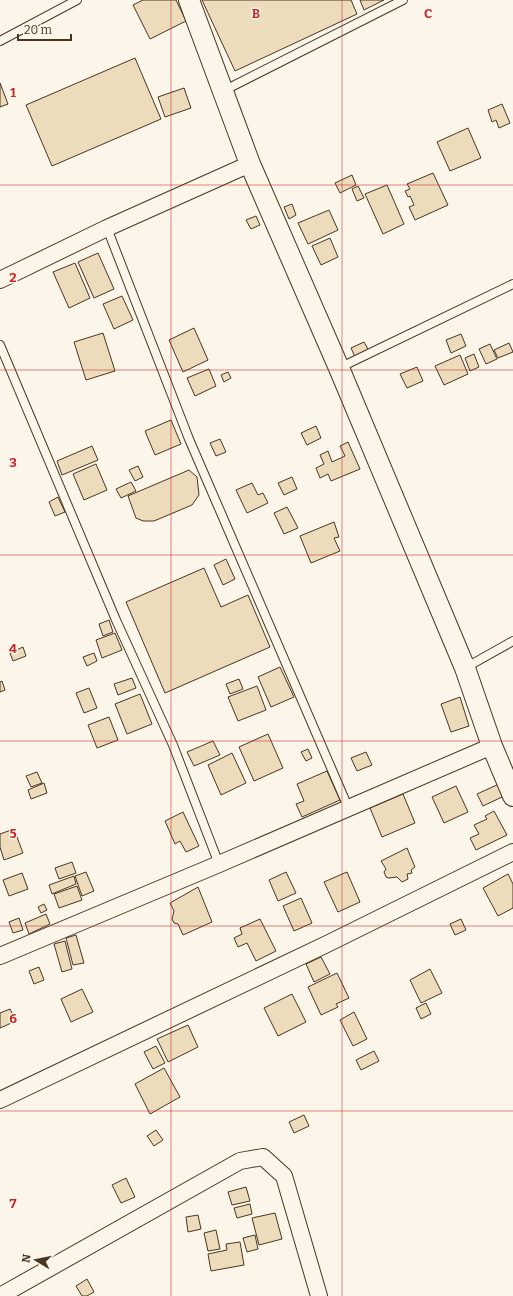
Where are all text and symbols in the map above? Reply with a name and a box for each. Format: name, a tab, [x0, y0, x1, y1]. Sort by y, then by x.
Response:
text: B	[252, 6, 260, 21]
text: C	[424, 6, 432, 21]
scale bar	[18, 16, 71, 42]
text: 20 m	[24, 23, 53, 37]
text: 1	[10, 85, 16, 100]
text: 2	[9, 270, 17, 285]
text: 3	[9, 455, 17, 470]
text: 4	[9, 641, 17, 656]
text: 5	[9, 826, 17, 841]
text: 6	[9, 1011, 17, 1026]
text: 7	[10, 1196, 17, 1211]
north arrow	[16, 1240, 56, 1280]
text: N	[20, 1253, 34, 1264]

